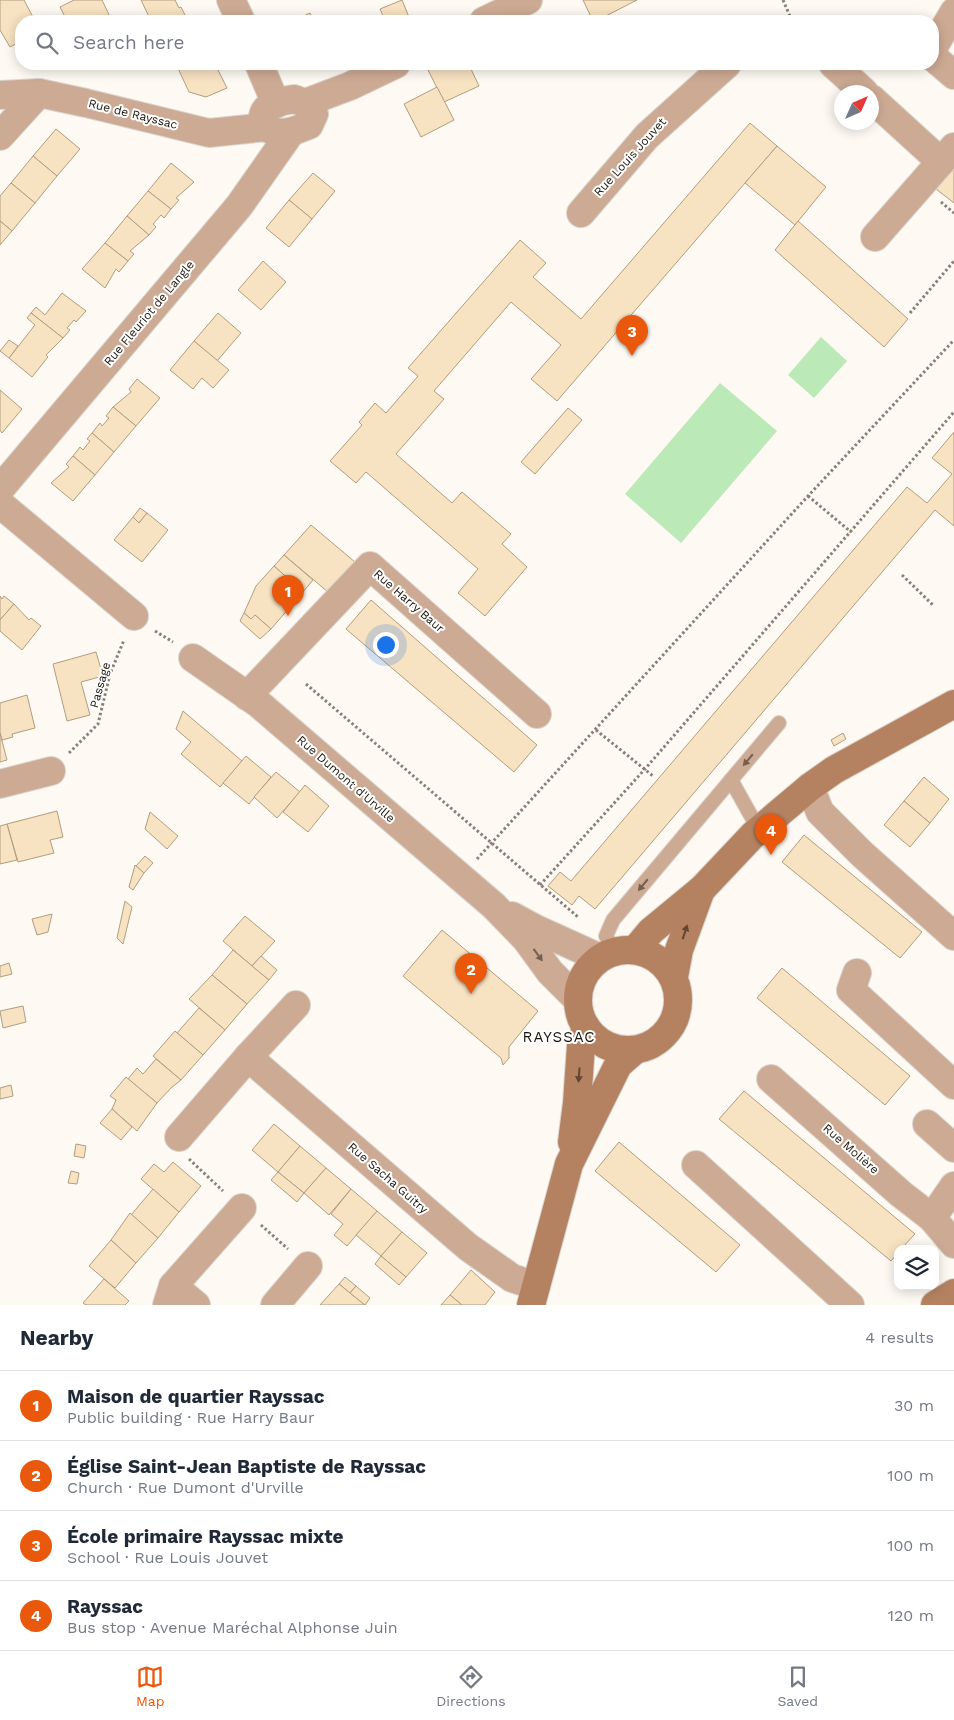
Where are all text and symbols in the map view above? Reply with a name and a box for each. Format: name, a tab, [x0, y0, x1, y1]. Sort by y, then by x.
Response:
search box	[15, 15, 939, 70]
icon: search	[33, 29, 61, 57]
text: Search here	[73, 31, 184, 54]
north arrow	[834, 85, 879, 130]
street label: Rue de Rayssac	[87, 96, 179, 132]
street label: Rue Louis Jouvet	[591, 115, 669, 199]
street label: Rue Fleuriot de Langle	[101, 258, 197, 368]
pin: 3	[616, 315, 648, 356]
street label: Rue Harry Baur	[371, 567, 447, 635]
pin: 1	[272, 575, 304, 616]
your location	[373, 632, 399, 658]
street label: Passage	[87, 660, 113, 709]
street label: Rue Dumont d'Urville	[294, 733, 398, 825]
one-way arrow	[742, 754, 753, 767]
pin: 4	[755, 814, 787, 855]
one-way arrow	[637, 878, 649, 890]
one-way arrow	[681, 924, 689, 939]
one-way arrow	[533, 948, 543, 962]
pin: 2	[455, 953, 487, 994]
district label: RAYSSAC	[522, 1028, 596, 1046]
one-way arrow	[574, 1067, 582, 1083]
street label: Rue Molière	[820, 1121, 882, 1177]
street label: Rue Sacha Guitry	[345, 1140, 431, 1217]
map controls	[894, 1245, 939, 1290]
button: layers	[894, 1245, 939, 1290]
text: Nearby	[20, 1325, 93, 1350]
text: 4 results	[865, 1328, 934, 1347]
text: Maison de quartier Rayssac	[67, 1385, 325, 1408]
text: 1	[33, 1396, 39, 1415]
text: 30 m	[894, 1396, 934, 1415]
text: Public building · Rue Harry Baur	[67, 1408, 315, 1427]
text: Église Saint-Jean Baptiste de Rayssac	[67, 1455, 426, 1478]
text: 2	[31, 1466, 41, 1485]
text: 100 m	[887, 1466, 934, 1485]
text: Church · Rue Dumont d'Urville	[67, 1478, 304, 1497]
text: École primaire Rayssac mixte	[67, 1525, 343, 1548]
text: 3	[31, 1536, 41, 1555]
text: 100 m	[887, 1536, 934, 1555]
text: School · Rue Louis Jouvet	[67, 1548, 268, 1567]
text: Rayssac	[67, 1595, 143, 1618]
text: 4	[31, 1606, 41, 1625]
text: 120 m	[888, 1606, 934, 1625]
text: Bus stop · Avenue Maréchal Alphonse Juin	[67, 1618, 398, 1637]
tab: Map	[136, 1663, 165, 1709]
tab: Directions	[436, 1663, 506, 1709]
tab: Saved	[777, 1663, 818, 1709]

